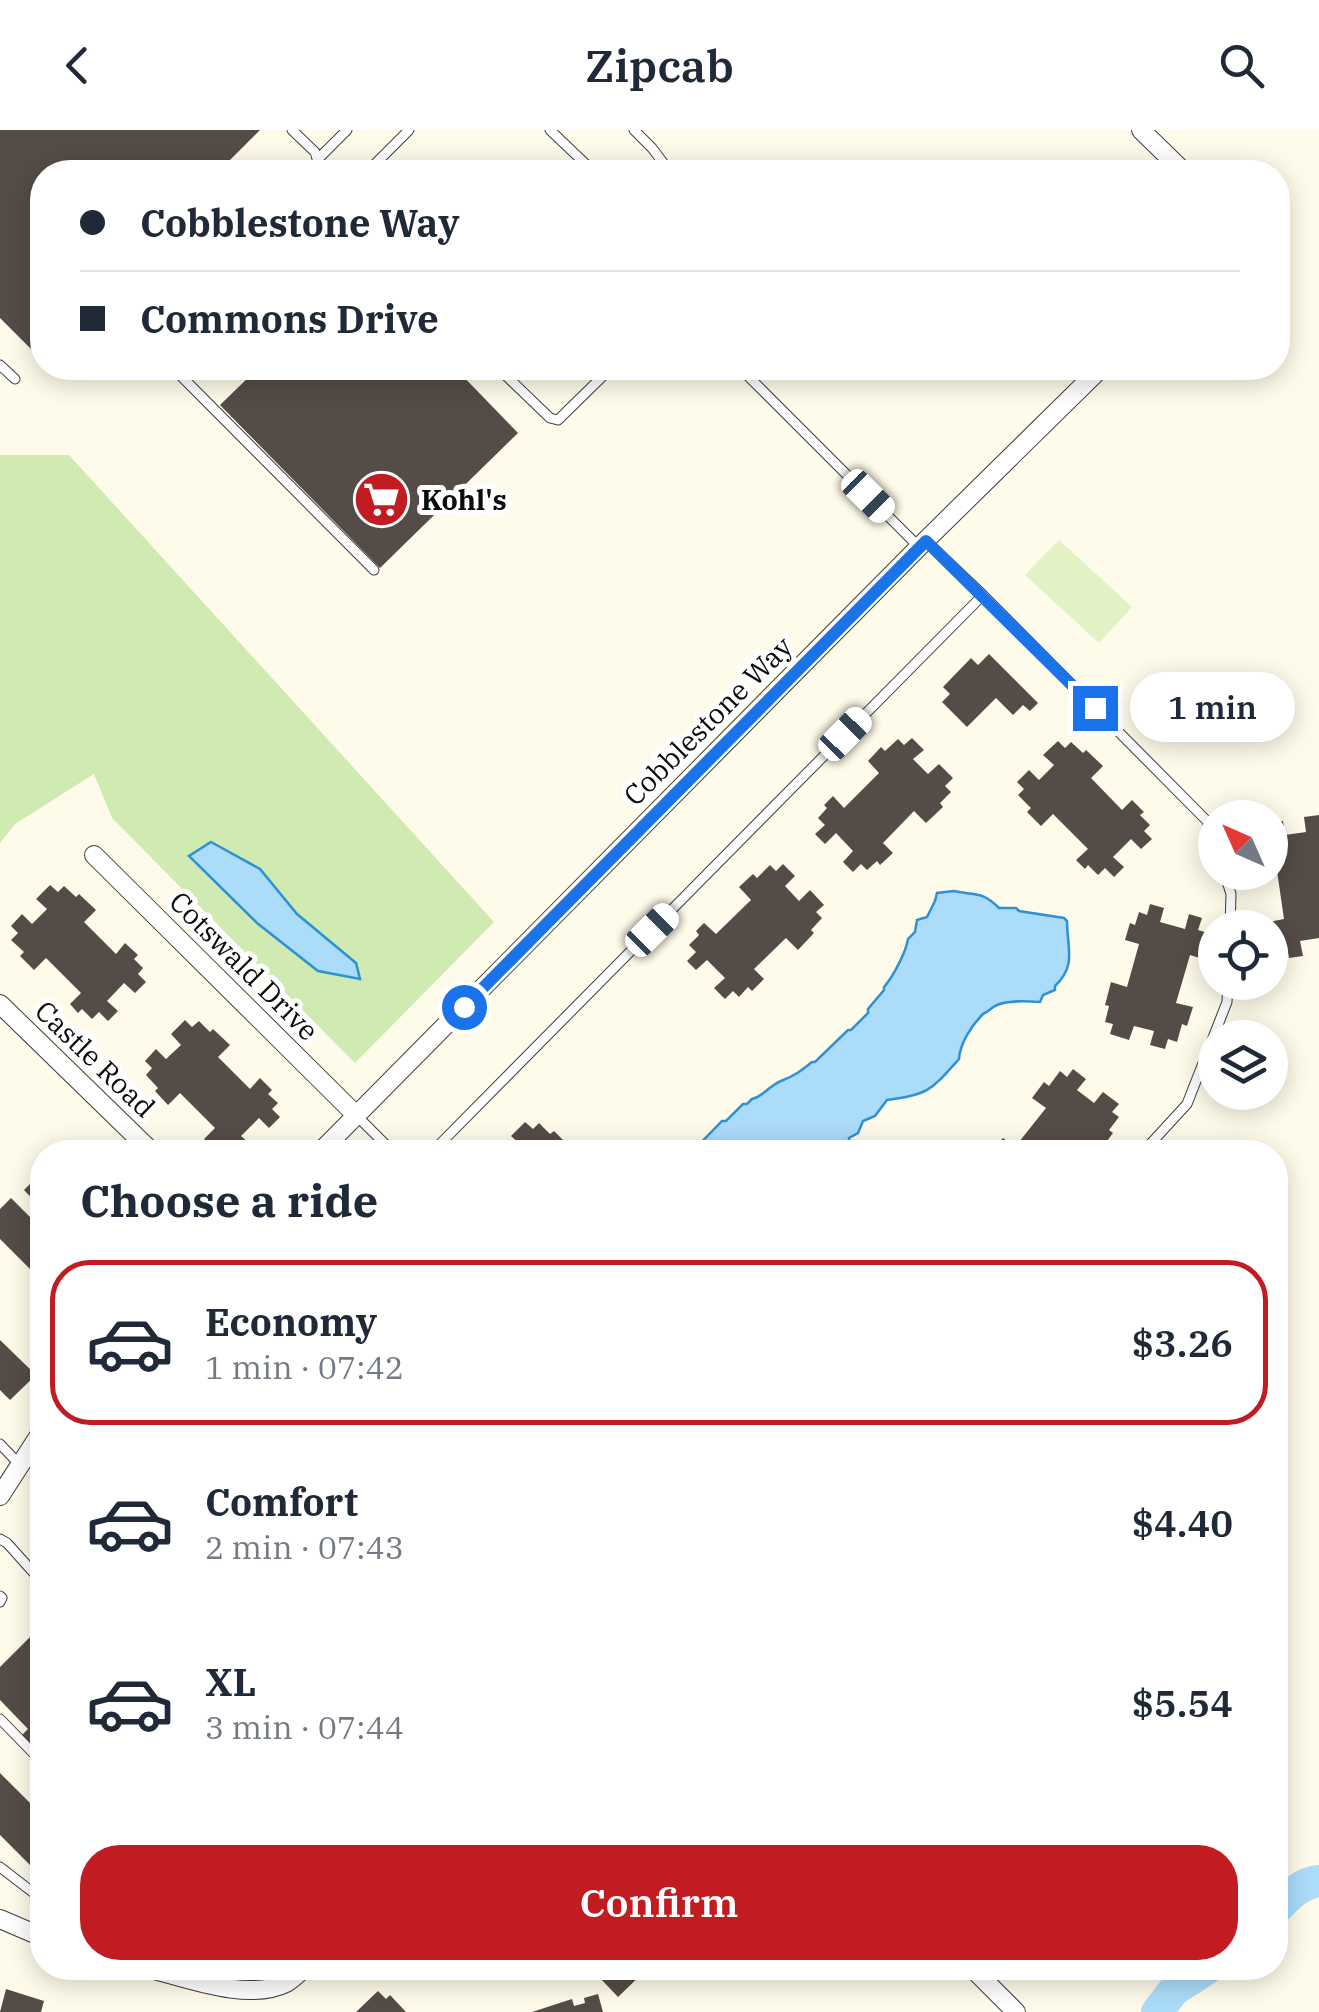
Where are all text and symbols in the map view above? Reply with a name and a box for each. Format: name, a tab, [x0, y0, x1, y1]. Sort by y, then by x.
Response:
text: Zipcab	[585, 36, 734, 94]
icon: back	[50, 38, 105, 93]
icon: search	[1214, 38, 1269, 93]
text: Cobblestone Way	[140, 198, 460, 247]
text: Commons Drive	[140, 294, 439, 343]
car	[836, 464, 900, 528]
supermarket icon: Kohl's	[352, 470, 412, 530]
place label: Kohl's	[421, 481, 507, 518]
street label: Cobblestone Way	[615, 628, 800, 813]
callout: 1 min	[1130, 673, 1295, 743]
route end	[1073, 686, 1118, 731]
text: 1 min	[1168, 686, 1257, 728]
car	[813, 702, 877, 766]
north arrow	[1198, 800, 1288, 890]
map controls	[1198, 800, 1288, 1110]
street label: Cotswald Drive	[162, 883, 327, 1048]
car	[620, 898, 684, 962]
button: locate	[1198, 910, 1288, 1000]
route start	[442, 985, 487, 1030]
street label: Castle Road	[27, 992, 163, 1125]
button: layers	[1198, 1020, 1288, 1110]
text: Choose a ride	[80, 1171, 378, 1229]
text: Economy	[205, 1297, 377, 1346]
icon: car	[85, 1298, 175, 1388]
text: $3.26	[1131, 1318, 1233, 1367]
text: 1 min · 07:42	[205, 1346, 404, 1388]
text: Comfort	[205, 1477, 358, 1526]
icon: car	[85, 1478, 175, 1568]
text: $4.40	[1131, 1498, 1233, 1547]
text: 2 min · 07:43	[205, 1526, 404, 1568]
text: XL	[205, 1657, 256, 1706]
icon: car	[85, 1658, 175, 1748]
text: $5.54	[1131, 1678, 1233, 1727]
text: 3 min · 07:44	[205, 1706, 404, 1748]
button: Confirm	[80, 1845, 1238, 1960]

